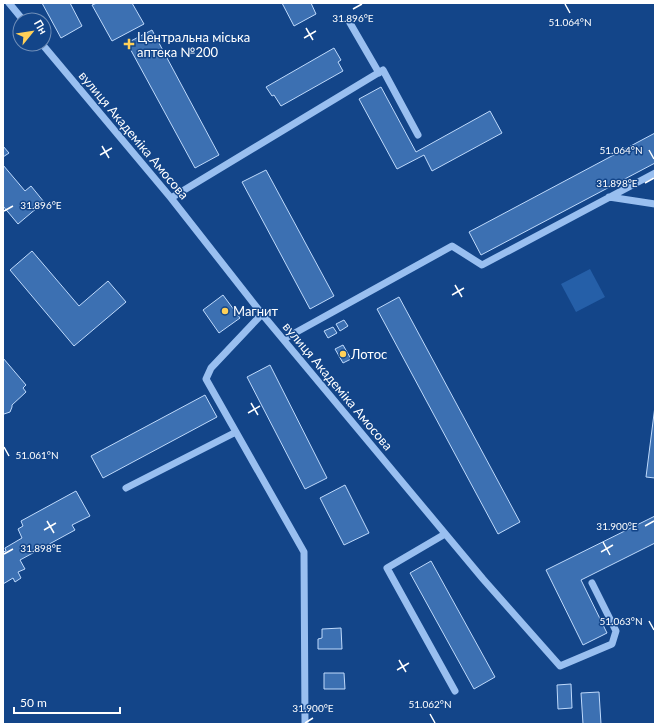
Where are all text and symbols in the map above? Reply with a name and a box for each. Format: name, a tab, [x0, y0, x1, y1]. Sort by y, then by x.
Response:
north arrow	[12, 12, 52, 52]
text: 31.896°E	[332, 12, 374, 24]
text: 51.064°N	[548, 16, 592, 28]
text: Пн	[32, 17, 50, 36]
place label: Центральна міська аптека №200	[137, 29, 250, 60]
marker: Центральна міська аптека №200	[124, 39, 134, 49]
street label: вулиця Академіка Амосова	[76, 68, 192, 202]
text: 51.064°N	[599, 144, 643, 156]
text: 31.898°E	[596, 177, 638, 189]
text: 31.896°E	[20, 199, 62, 211]
place label: Магнит	[233, 303, 279, 319]
marker: Магнит	[220, 306, 230, 316]
street label: вулиця Академіка Амосова	[280, 319, 396, 453]
place label: Лотос	[350, 346, 387, 362]
marker: Лотос	[338, 349, 348, 359]
text: 51.061°N	[15, 449, 59, 461]
text: 31.900°E	[596, 520, 638, 532]
text: 31.898°E	[20, 542, 62, 554]
text: 51.063°N	[599, 615, 643, 627]
scale bar	[14, 689, 120, 715]
text: 50 m	[20, 695, 47, 710]
text: 51.062°N	[408, 698, 452, 710]
text: 31.900°E	[292, 702, 334, 714]

